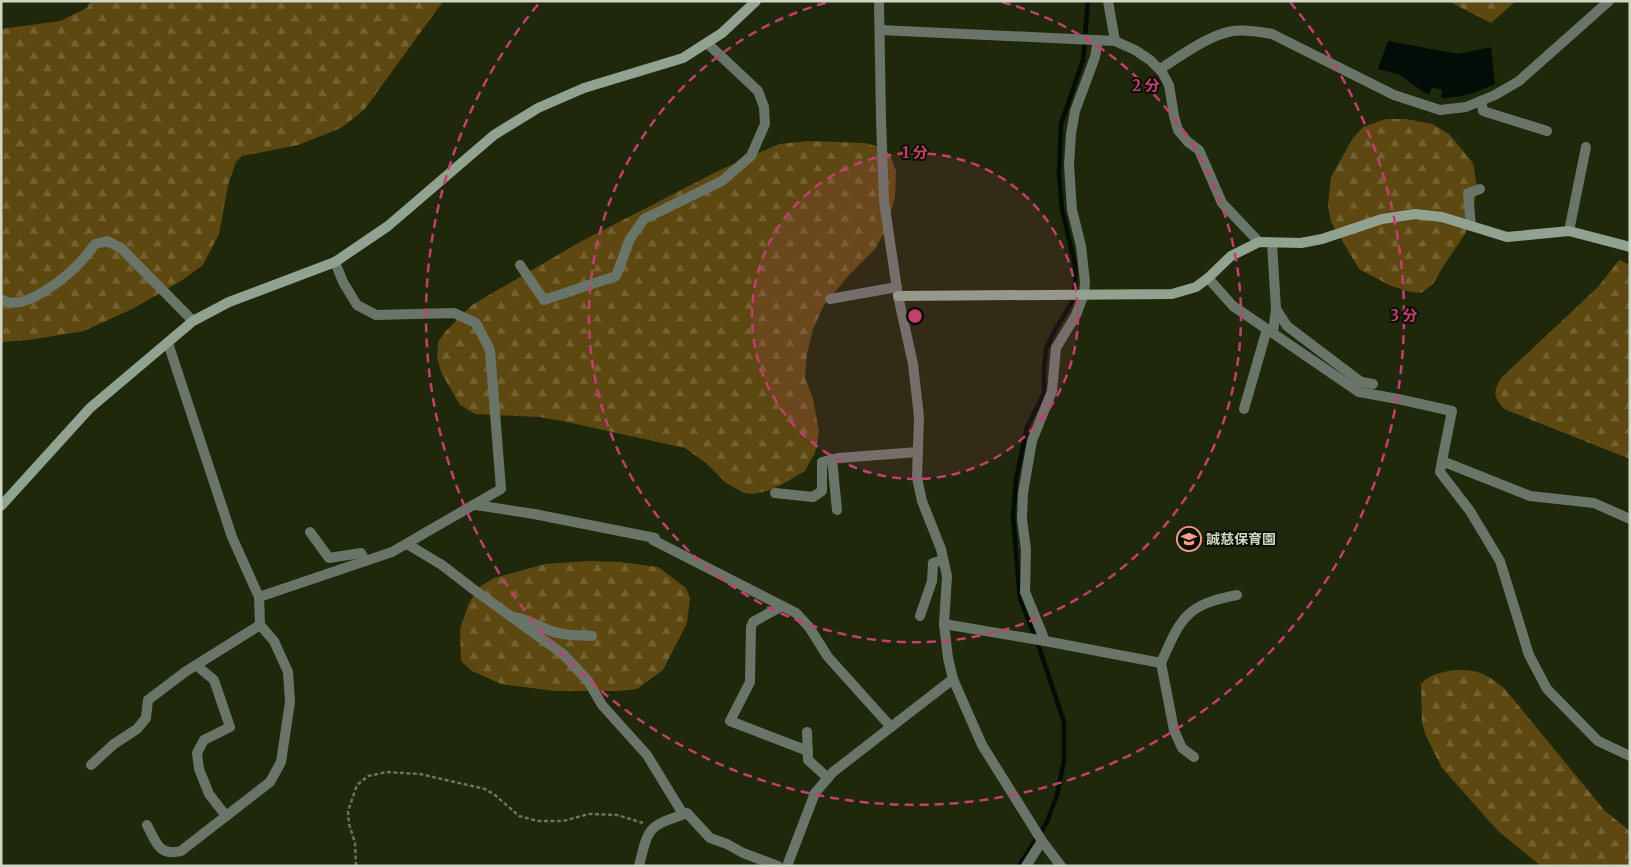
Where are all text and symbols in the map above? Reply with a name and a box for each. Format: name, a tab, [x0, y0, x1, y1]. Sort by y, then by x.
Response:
text: 2 分	[1132, 76, 1160, 95]
text: 1 分	[902, 143, 928, 162]
text: 3 分	[1390, 306, 1418, 325]
centre of rings	[906, 307, 924, 325]
school or university icon: 誠慈保育園	[1176, 526, 1202, 552]
place label: 誠慈保育園	[1206, 530, 1276, 548]

